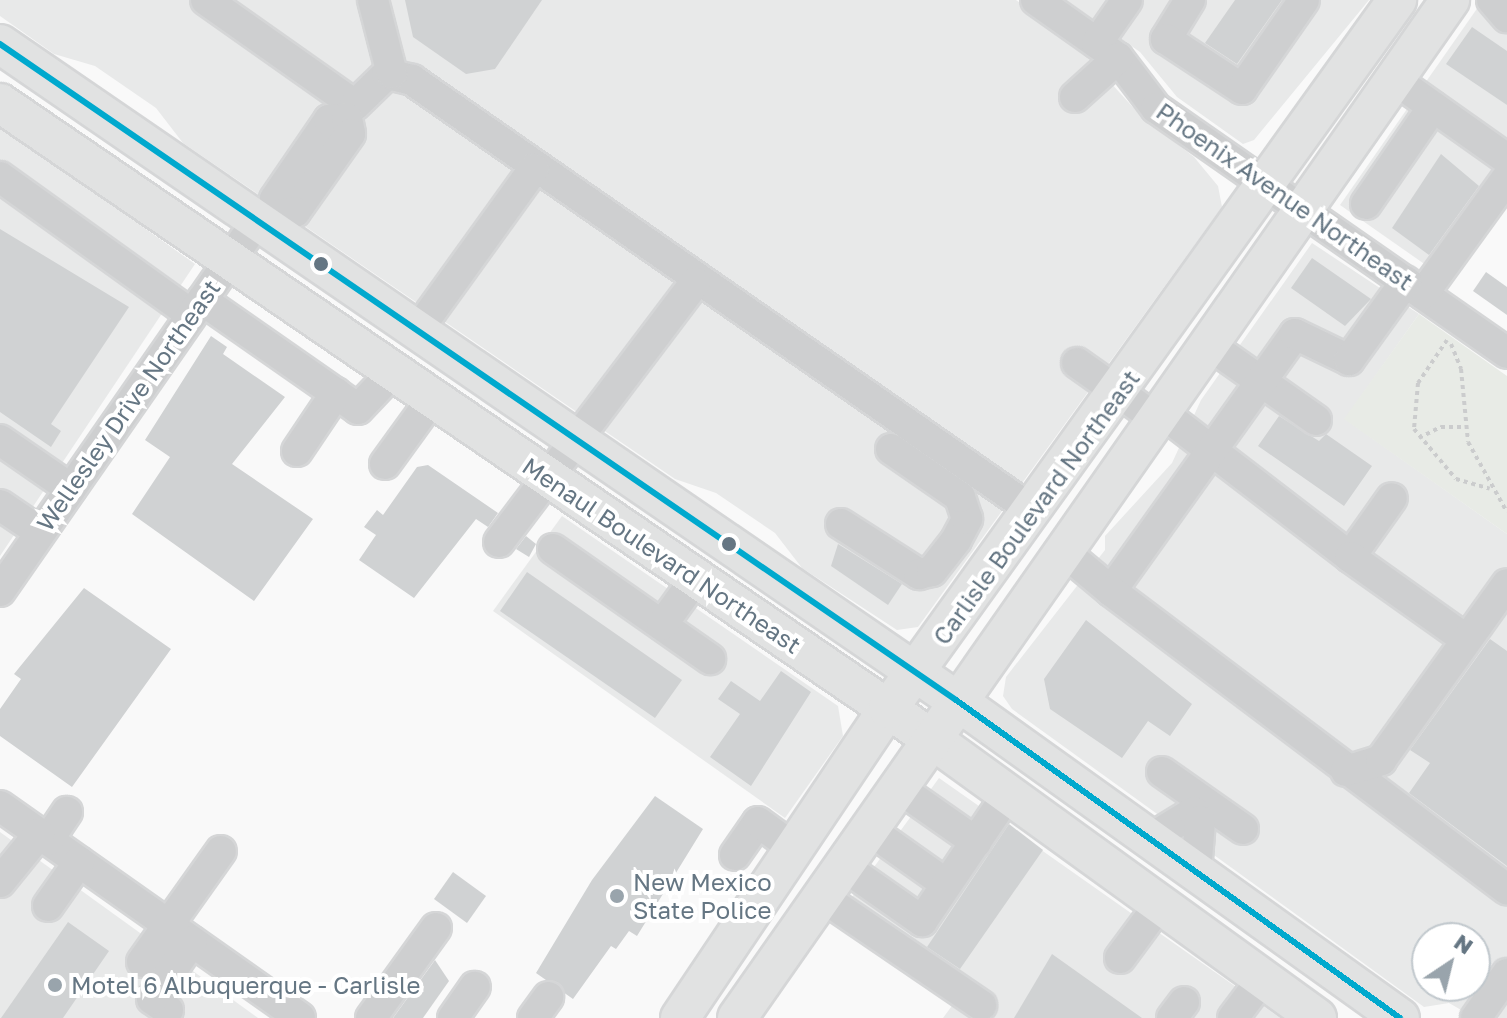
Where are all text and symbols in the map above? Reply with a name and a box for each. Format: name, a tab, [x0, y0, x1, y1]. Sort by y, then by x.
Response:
street label: Phoenix Avenue Northeast	[1151, 96, 1419, 296]
unlabelled marker	[313, 256, 329, 272]
street label: Wellesley Drive Northeast	[30, 274, 226, 536]
street label: Carlisle Boulevard Northeast	[927, 364, 1145, 650]
street label: Menaul Boulevard Northeast	[517, 451, 807, 659]
unlabelled marker	[721, 536, 737, 552]
place label: New Mexico State Police	[633, 868, 772, 924]
marker: New Mexico State Police	[608, 887, 626, 905]
north arrow	[1411, 922, 1491, 1002]
text: N	[1449, 928, 1478, 959]
place label: Motel 6 Albuquerque - Carlisle	[71, 971, 420, 999]
marker: Motel 6 Albuquerque - Carlisle	[46, 976, 64, 994]

